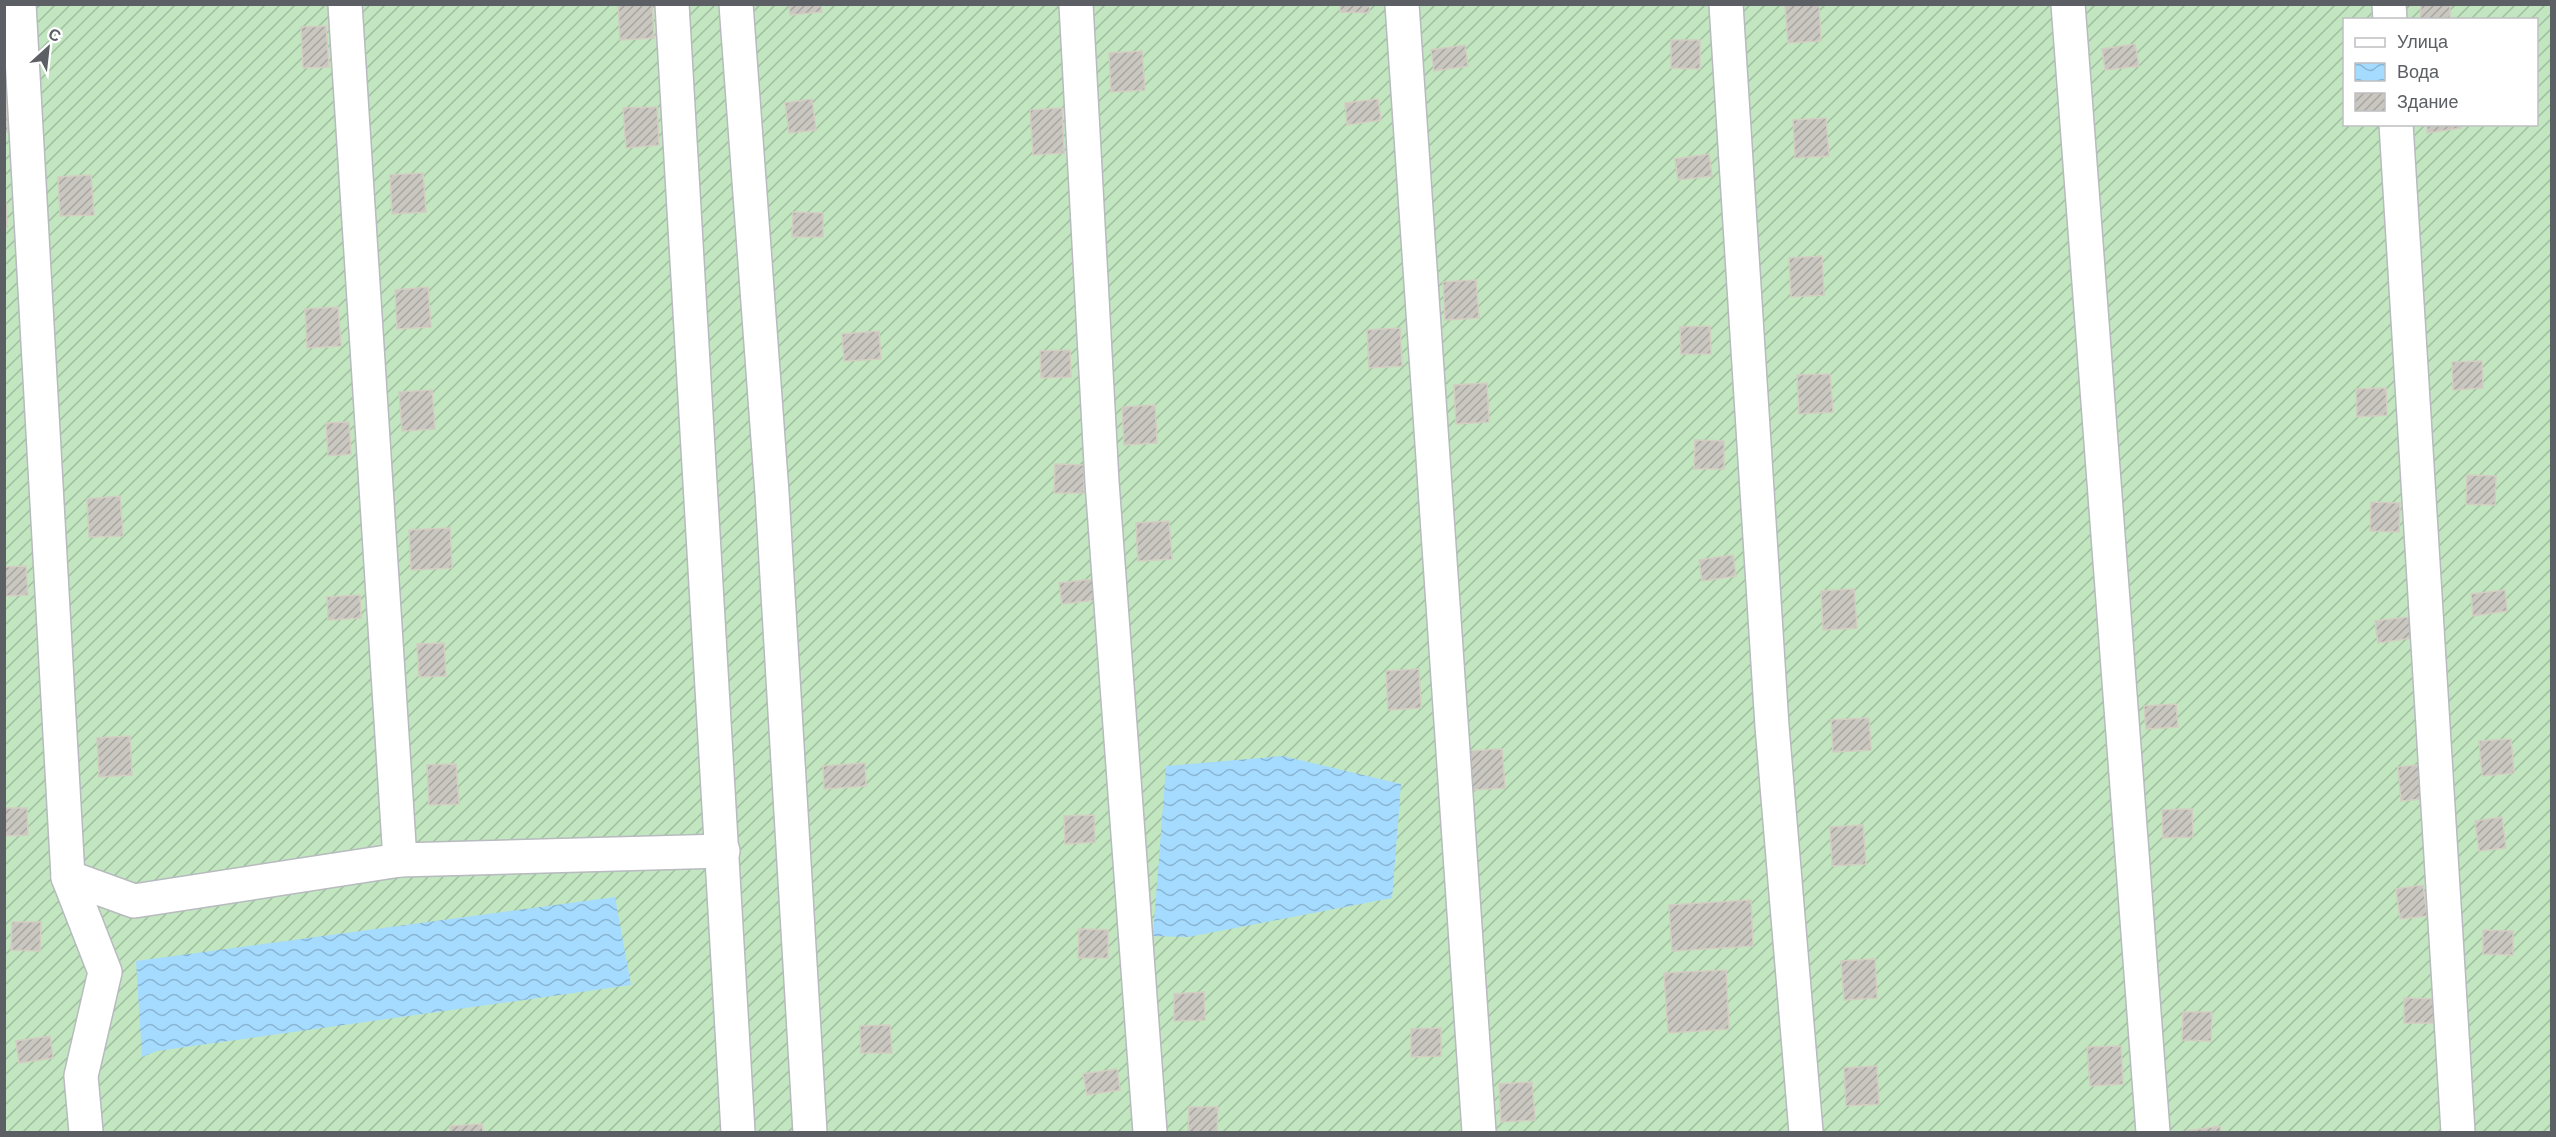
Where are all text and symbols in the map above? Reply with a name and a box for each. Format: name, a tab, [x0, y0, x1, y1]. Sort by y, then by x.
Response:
north arrow	[18, 18, 78, 78]
legend	[2343, 18, 2538, 126]
text: С	[45, 23, 65, 47]
text: Улица	[2397, 30, 2449, 54]
text: Вода	[2397, 60, 2440, 84]
text: Здание	[2397, 90, 2458, 114]

